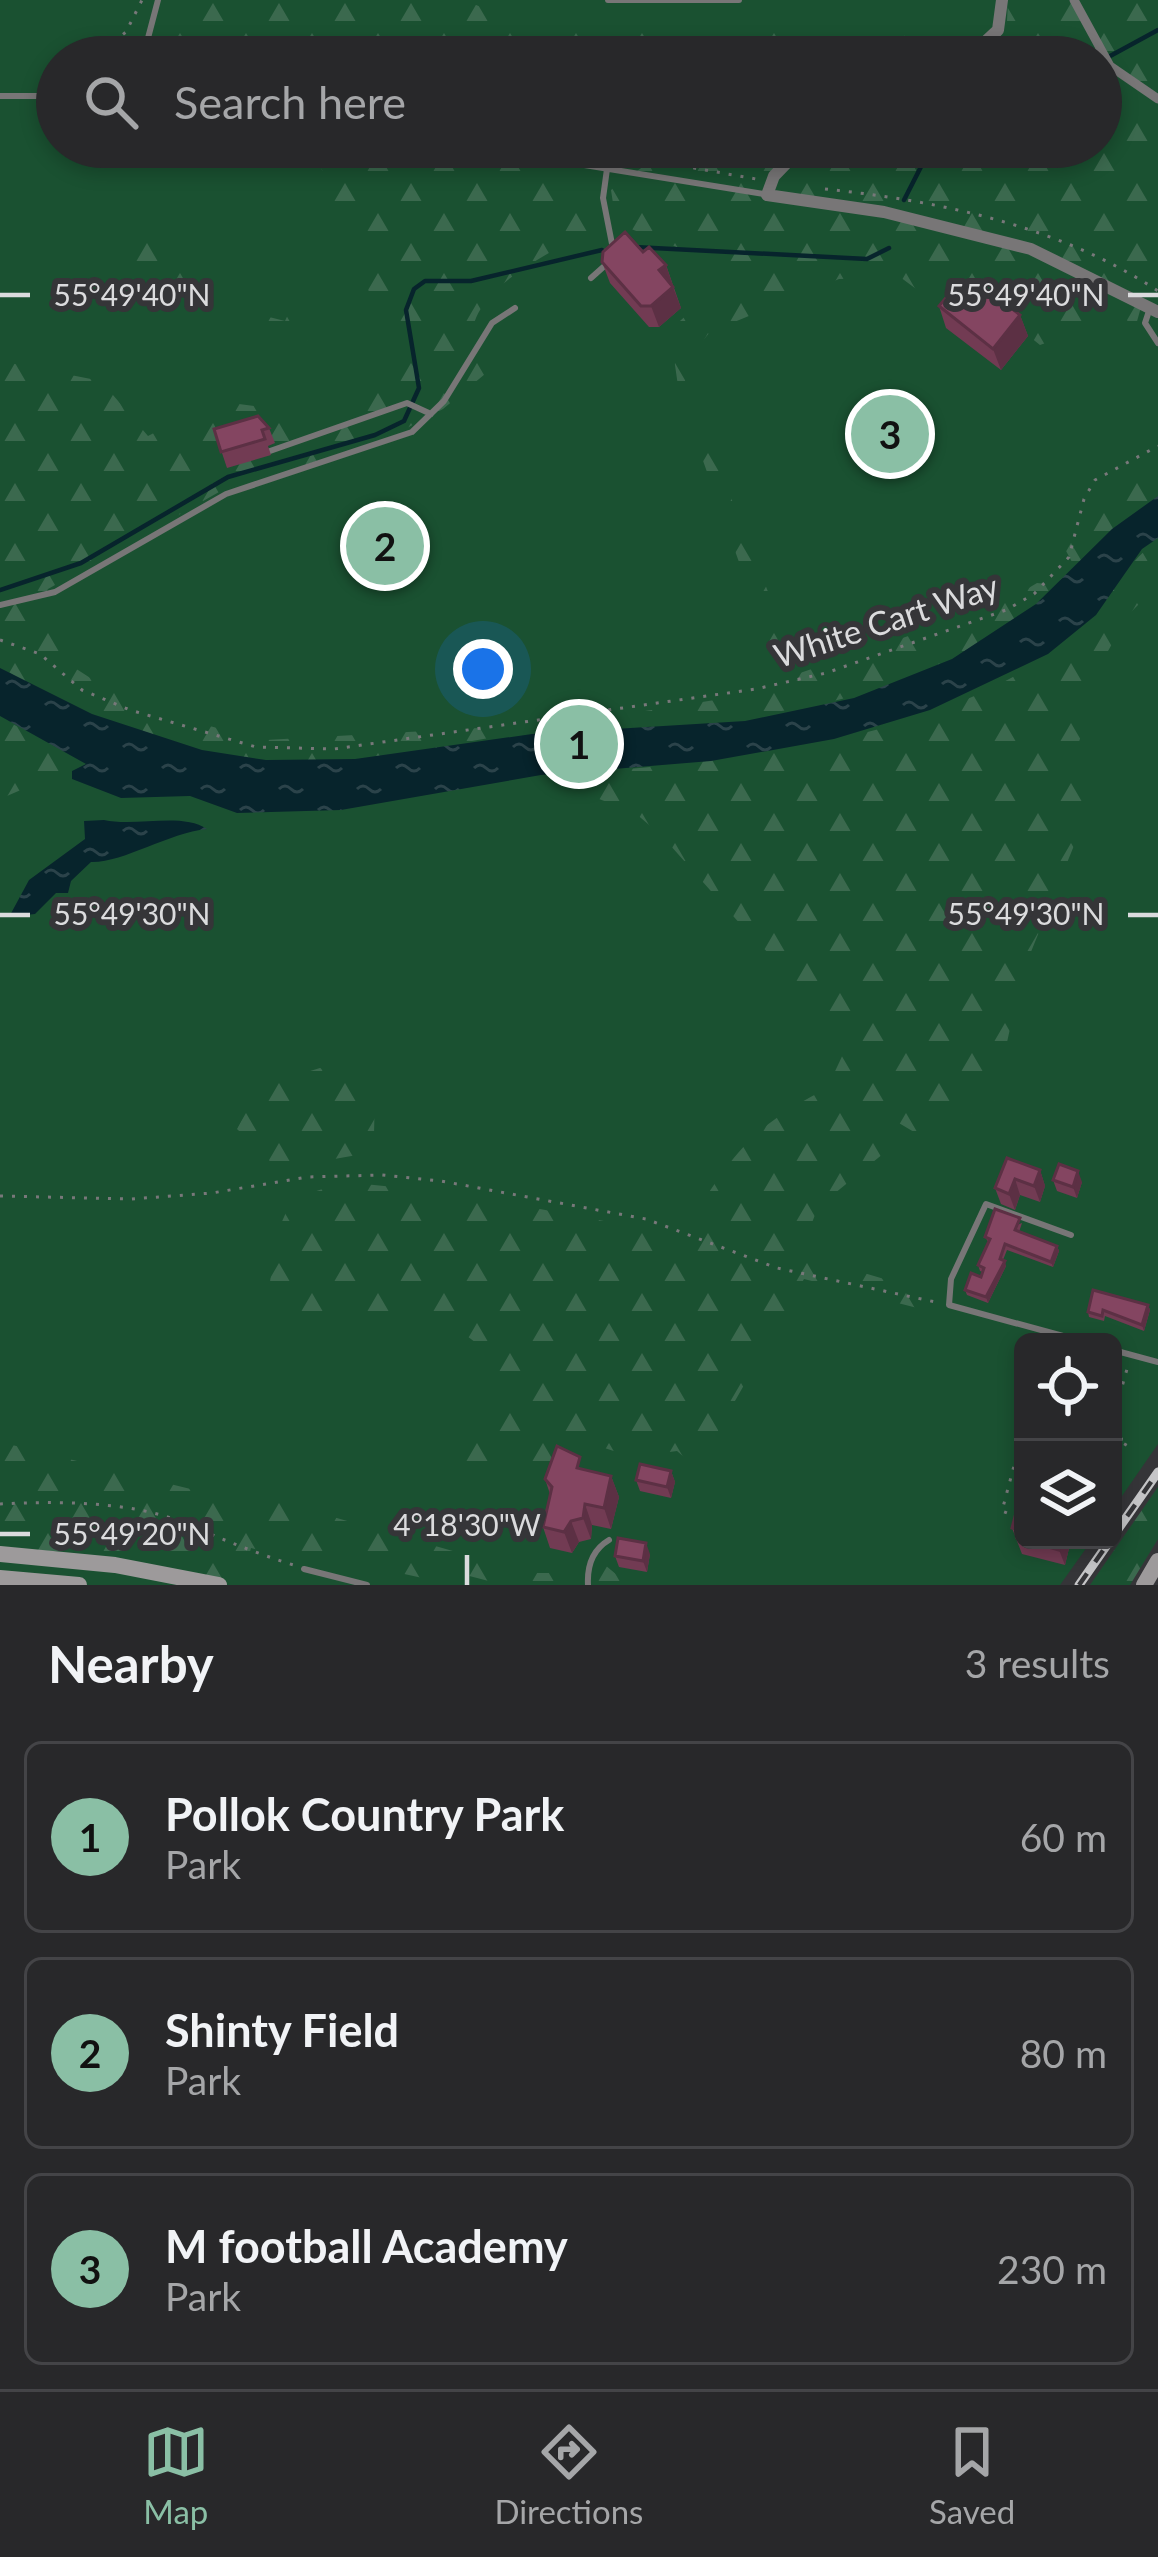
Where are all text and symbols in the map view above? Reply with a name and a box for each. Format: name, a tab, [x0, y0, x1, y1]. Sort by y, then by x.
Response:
search box	[36, 36, 1122, 168]
icon: search	[78, 69, 144, 135]
text: Search here	[174, 75, 406, 129]
text: 55°49'40"N	[54, 276, 210, 312]
text: 55°49'40"N	[948, 276, 1104, 312]
pin: 3	[851, 389, 929, 479]
pin: 2	[346, 501, 424, 591]
street label: White Cart Way	[768, 565, 1003, 675]
your location	[453, 639, 513, 699]
pin: 1	[540, 699, 618, 789]
text: 55°49'30"N	[54, 895, 210, 931]
text: 55°49'30"N	[948, 895, 1104, 931]
map controls	[1014, 1333, 1122, 1549]
button: locate	[1014, 1333, 1122, 1441]
button: layers	[1014, 1441, 1122, 1549]
text: 4°18'30"W	[393, 1506, 541, 1542]
text: 55°49'20"N	[54, 1515, 210, 1551]
text: Nearby	[48, 1633, 214, 1694]
text: 3 results	[965, 1640, 1110, 1686]
text: Pollok Country Park	[165, 1787, 564, 1841]
text: 1	[79, 1814, 101, 1860]
text: 60 m	[1020, 1814, 1107, 1860]
text: Park	[165, 1841, 241, 1887]
text: Shinty Field	[165, 2003, 399, 2057]
text: 2	[79, 2030, 101, 2076]
text: 80 m	[1020, 2030, 1107, 2076]
text: Park	[165, 2057, 241, 2103]
text: M football Academy	[165, 2219, 568, 2273]
text: 3	[79, 2246, 101, 2292]
text: 230 m	[997, 2246, 1107, 2292]
text: Park	[165, 2273, 241, 2319]
tab: Map	[143, 2419, 209, 2531]
tab: Directions	[494, 2419, 643, 2531]
tab: Saved	[929, 2419, 1015, 2531]

